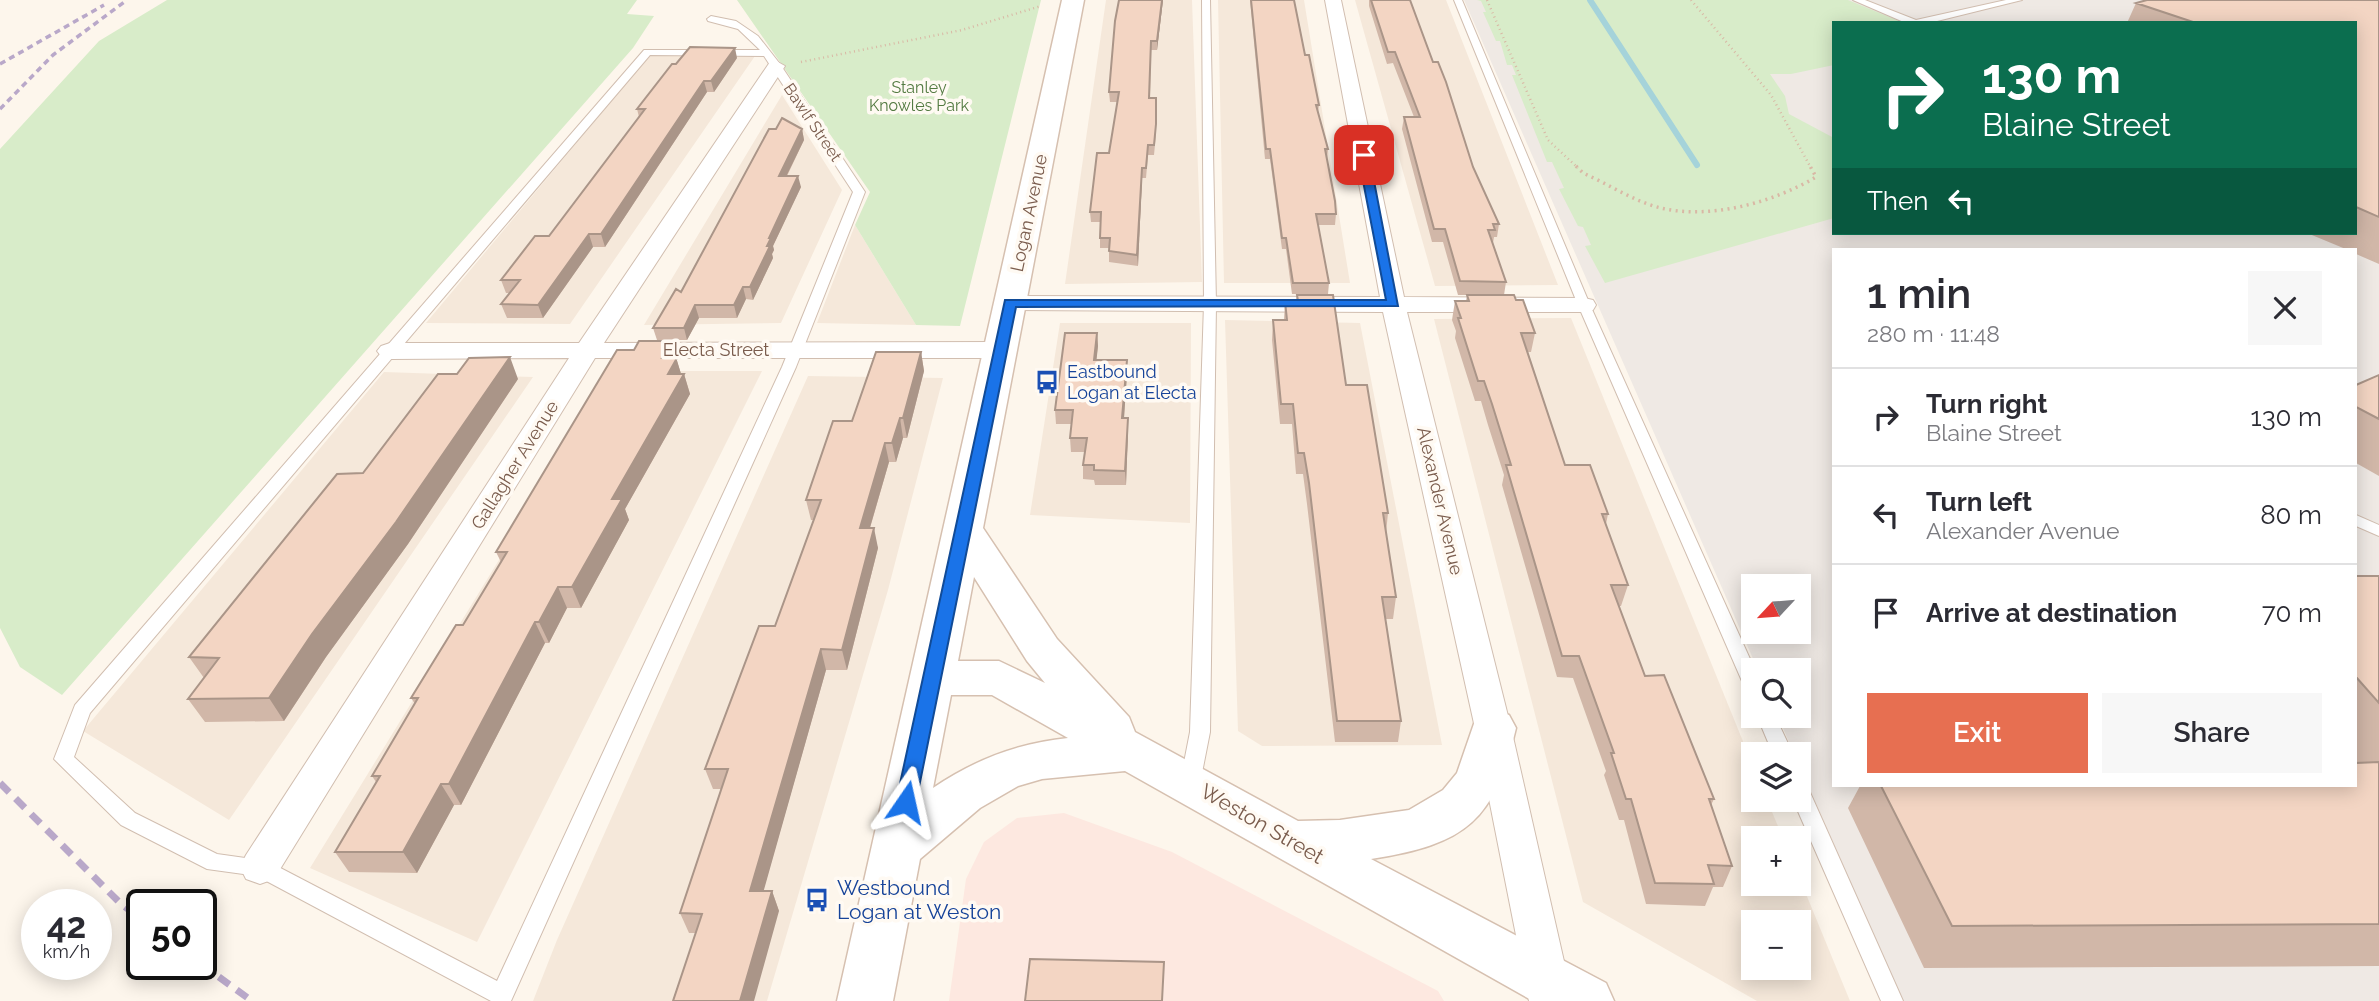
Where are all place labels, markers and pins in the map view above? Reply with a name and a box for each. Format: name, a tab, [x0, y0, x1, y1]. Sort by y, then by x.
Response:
pin	[1334, 125, 1394, 185]
place label: Eastbound Logan at Electa	[1067, 361, 1197, 403]
bus stop icon: Eastbound Logan at Electa	[1033, 368, 1061, 396]
place label: Westbound Logan at Weston	[837, 875, 1001, 924]
bus stop icon: Westbound Logan at Weston	[803, 886, 831, 914]

